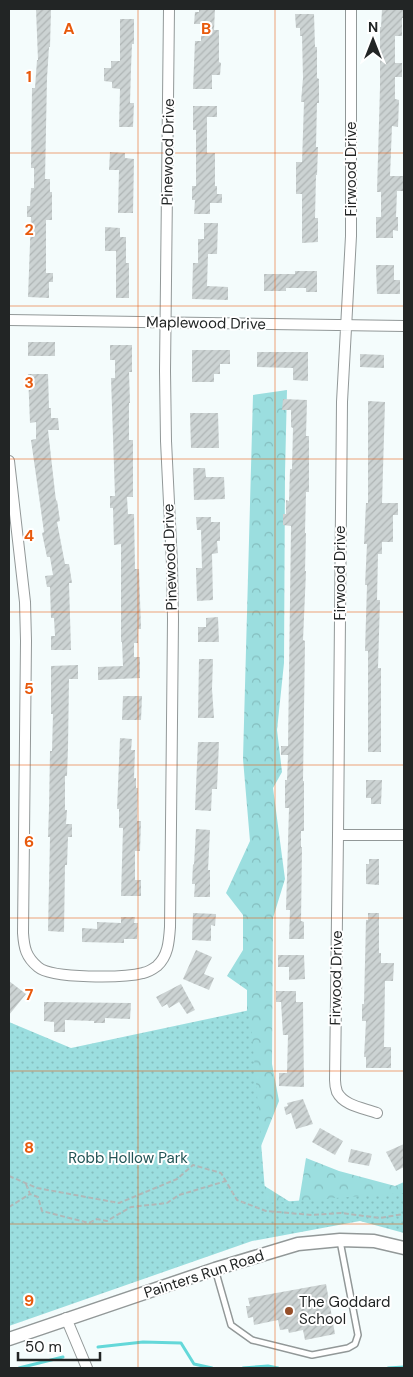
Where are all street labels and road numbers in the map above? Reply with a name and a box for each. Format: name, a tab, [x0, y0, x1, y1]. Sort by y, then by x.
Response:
street label: Pinewood Drive	[157, 98, 179, 206]
street label: Firwood Drive	[341, 121, 361, 217]
street label: Maplewood Drive	[146, 312, 266, 334]
street label: Pinewood Drive	[158, 503, 182, 611]
street label: Firwood Drive	[330, 525, 350, 621]
street label: Firwood Drive	[325, 930, 347, 1026]
street label: Painters Run Road	[141, 1245, 267, 1303]

